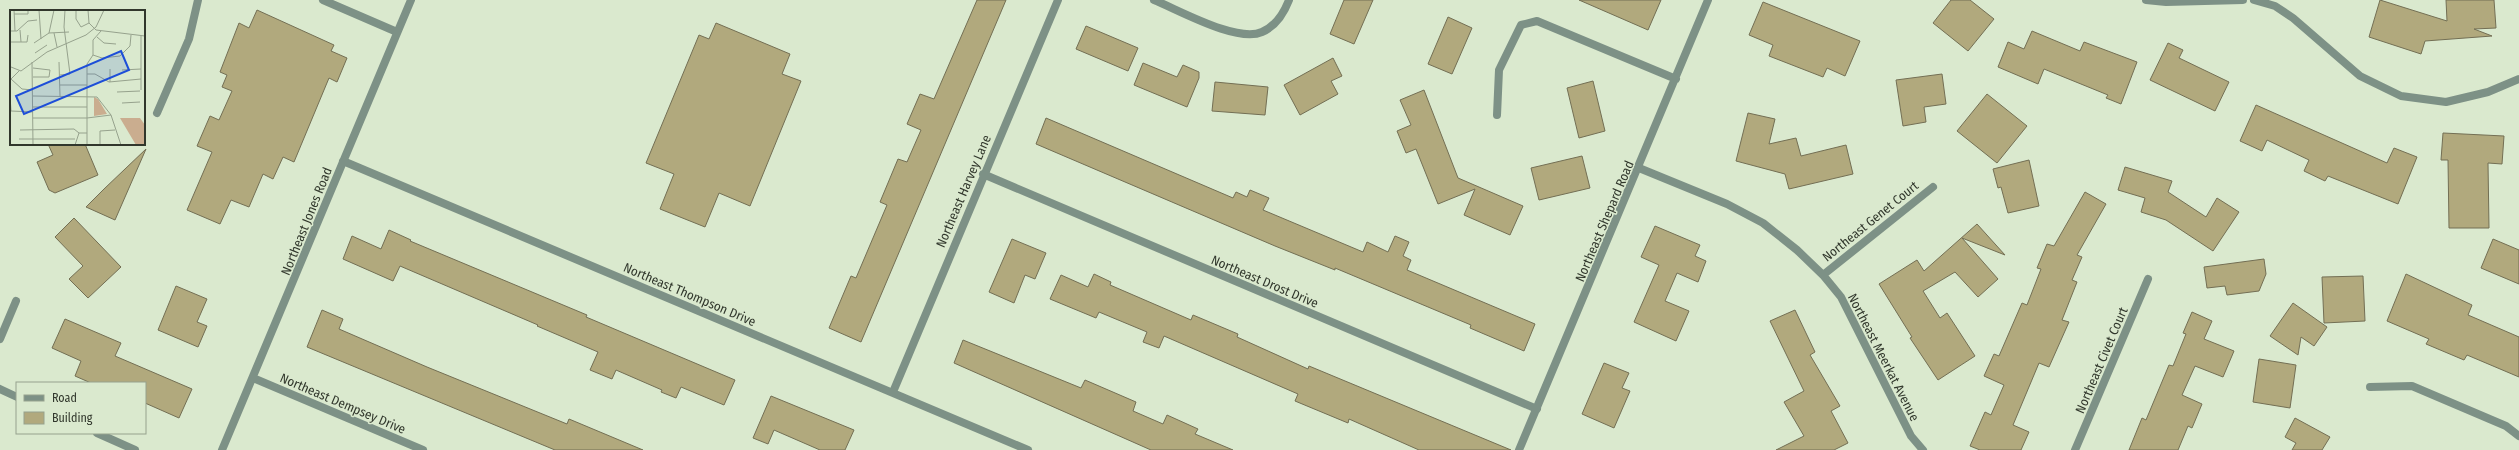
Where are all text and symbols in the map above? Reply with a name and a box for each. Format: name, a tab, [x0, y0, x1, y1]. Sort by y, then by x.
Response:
inset map	[10, 10, 145, 145]
street label: Northeast Harvey Lane	[933, 133, 994, 250]
street label: Northeast Shepard Road	[1572, 158, 1637, 284]
street label: Northeast Jones Road	[278, 165, 335, 277]
street label: Northeast Genet Court	[1819, 178, 1922, 265]
street label: Northeast Drost Drive	[1209, 252, 1321, 311]
street label: Northeast Thompson Drive	[621, 260, 758, 329]
street label: Northeast Meerkat Avenue	[1845, 291, 1922, 423]
street label: Northeast Civet Court	[2072, 304, 2131, 416]
street label: Northeast Dempsey Drive	[278, 370, 408, 437]
legend	[16, 382, 146, 434]
text: Road	[52, 391, 77, 405]
text: Building	[52, 411, 93, 425]

